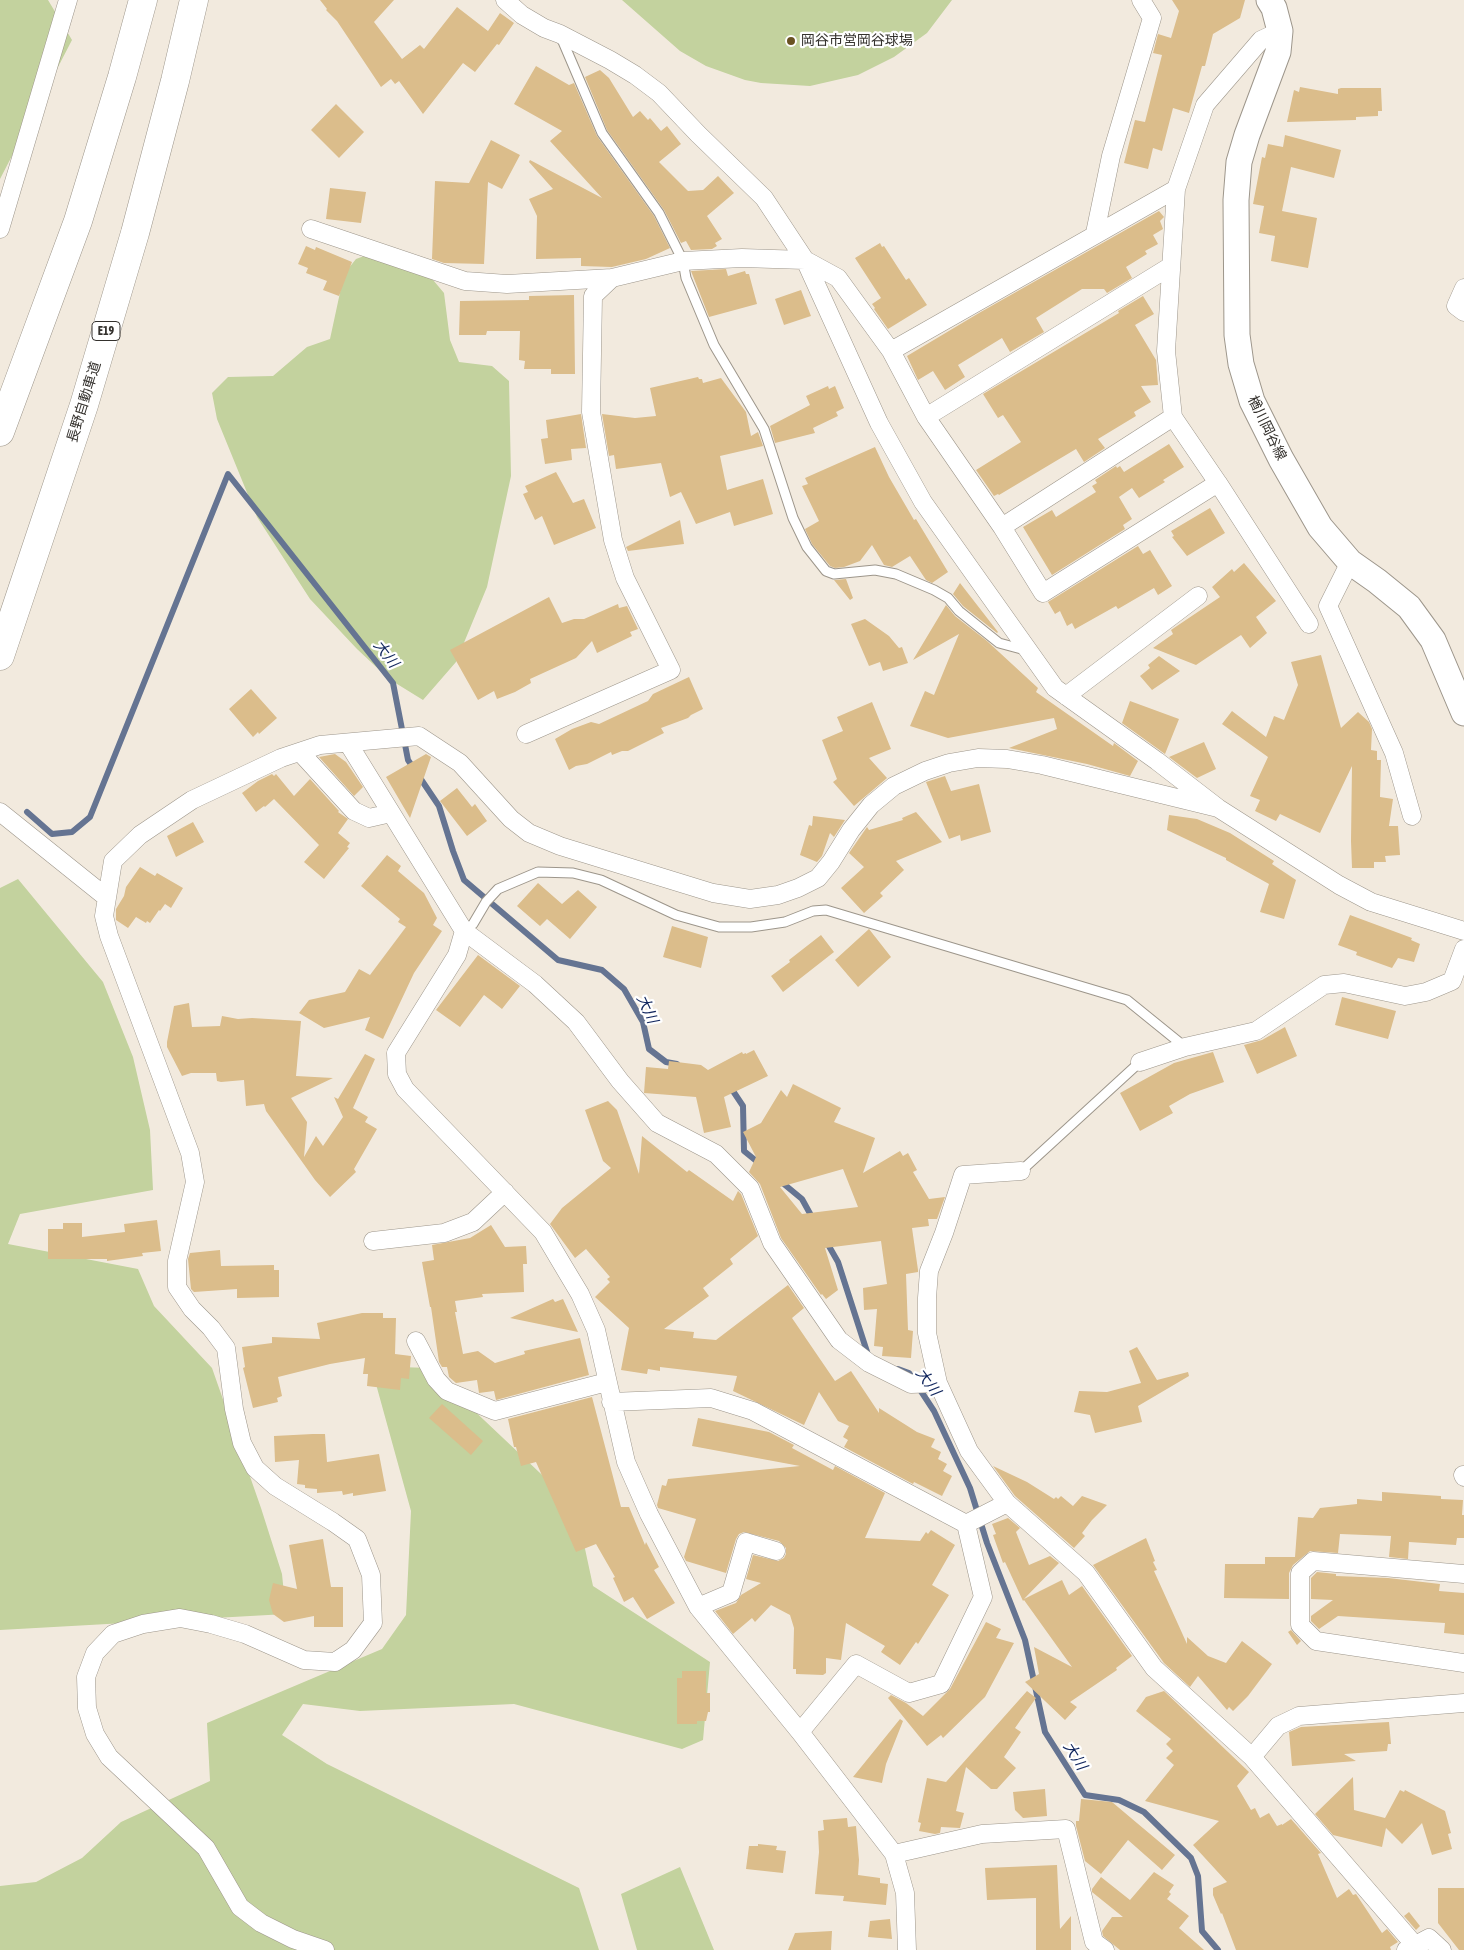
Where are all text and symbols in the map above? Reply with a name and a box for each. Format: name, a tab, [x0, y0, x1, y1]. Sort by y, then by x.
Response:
place label: 岡谷市営岡谷球場	[801, 33, 913, 49]
marker: 岡谷市営岡谷球場	[785, 35, 797, 47]
road number: E19	[92, 322, 120, 341]
street label: 長野自動車道	[64, 359, 104, 445]
street label: 楢川岡谷線	[1244, 393, 1290, 463]
water label: 大川	[370, 637, 402, 671]
water label: 大川	[633, 992, 661, 1026]
water label: 大川	[912, 1365, 944, 1399]
water label: 大川	[1059, 1739, 1091, 1773]

